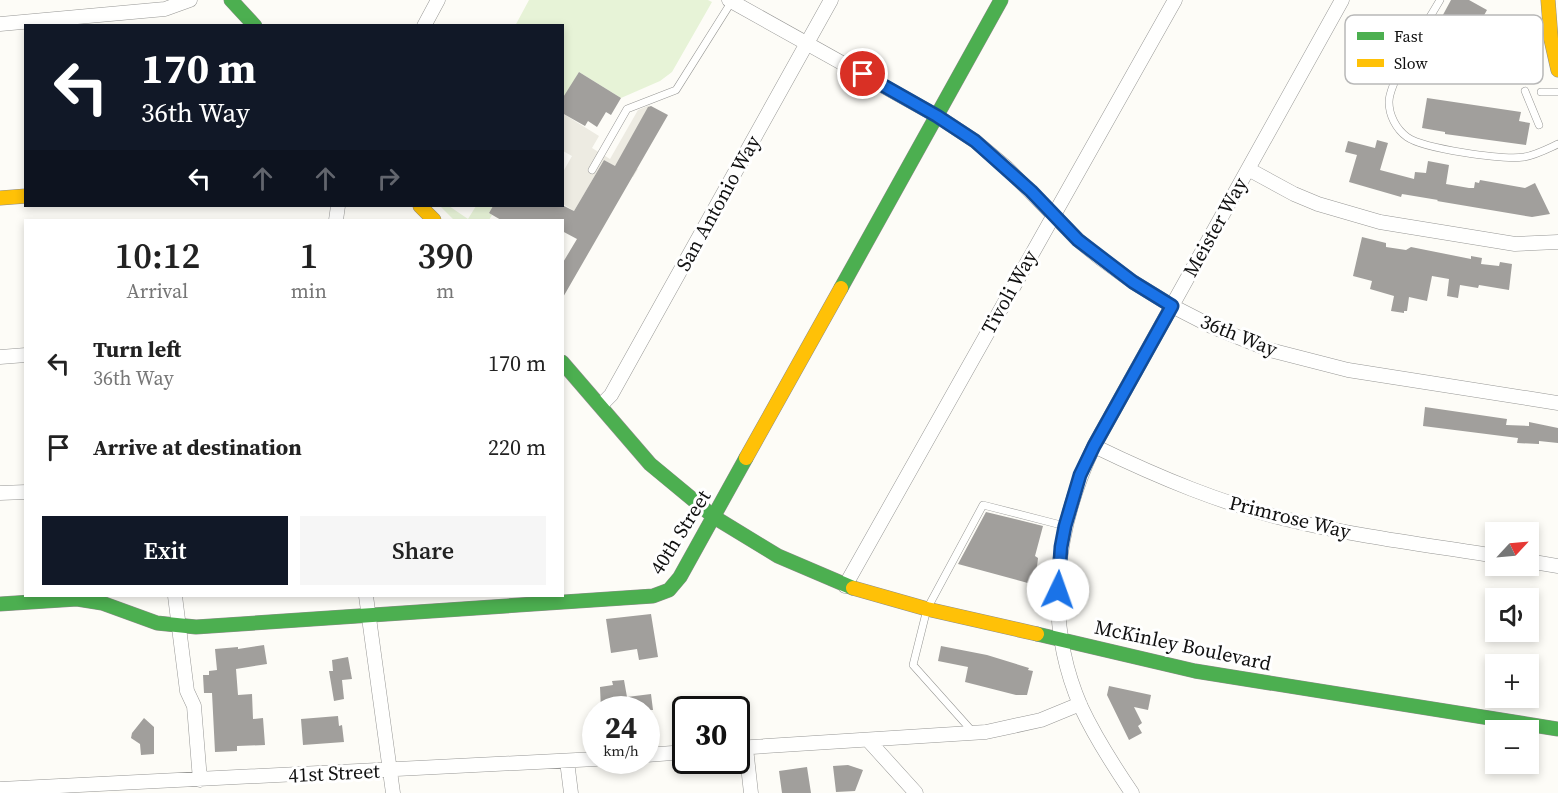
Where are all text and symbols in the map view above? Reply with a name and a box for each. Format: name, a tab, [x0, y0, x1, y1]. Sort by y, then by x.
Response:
legend	[1345, 15, 1543, 84]
text: Fast	[1394, 25, 1424, 47]
text: 170 m	[141, 39, 256, 97]
icon: left	[42, 48, 120, 126]
pin	[837, 48, 888, 99]
text: Slow	[1394, 52, 1429, 74]
icon: arrive	[846, 57, 879, 90]
text: 36th Way	[141, 94, 250, 131]
street label: San Antonio Way	[669, 129, 767, 276]
icon: left	[183, 162, 216, 195]
icon: ahead	[246, 162, 279, 195]
icon: ahead	[309, 162, 342, 195]
icon: right	[372, 162, 405, 195]
street label: Meister Way	[1176, 172, 1254, 282]
text: 10:12	[115, 231, 200, 280]
text: 1	[299, 231, 318, 280]
text: 390	[417, 231, 473, 280]
street label: Tivoli Way	[974, 244, 1044, 339]
text: Arrival	[126, 277, 188, 305]
text: min	[291, 277, 327, 305]
text: m	[436, 277, 454, 305]
street label: 36th Way	[1196, 307, 1282, 363]
text: Turn left	[93, 334, 181, 364]
icon: left	[42, 347, 75, 380]
text: 170 m	[488, 348, 546, 378]
text: 36th Way	[93, 364, 174, 392]
icon: arrive	[42, 431, 75, 464]
text: Arrive at destination	[93, 432, 302, 462]
text: 220 m	[488, 432, 546, 462]
street label: 40th Street	[643, 484, 717, 580]
street label: Primrose Way	[1226, 488, 1354, 546]
button: Exit	[42, 516, 288, 585]
button: Share	[300, 516, 546, 585]
north arrow	[1485, 522, 1539, 576]
map controls	[1485, 522, 1539, 774]
position arrow	[1026, 558, 1090, 622]
button: sound	[1485, 588, 1539, 642]
street label: McKinley Boulevard	[1092, 613, 1275, 678]
button: +	[1485, 654, 1539, 708]
speed limit sign: 30	[672, 696, 750, 774]
text: 24	[605, 707, 637, 748]
button: −	[1485, 720, 1539, 774]
text: km/h	[603, 740, 639, 761]
street label: 41st Street	[288, 757, 381, 789]

